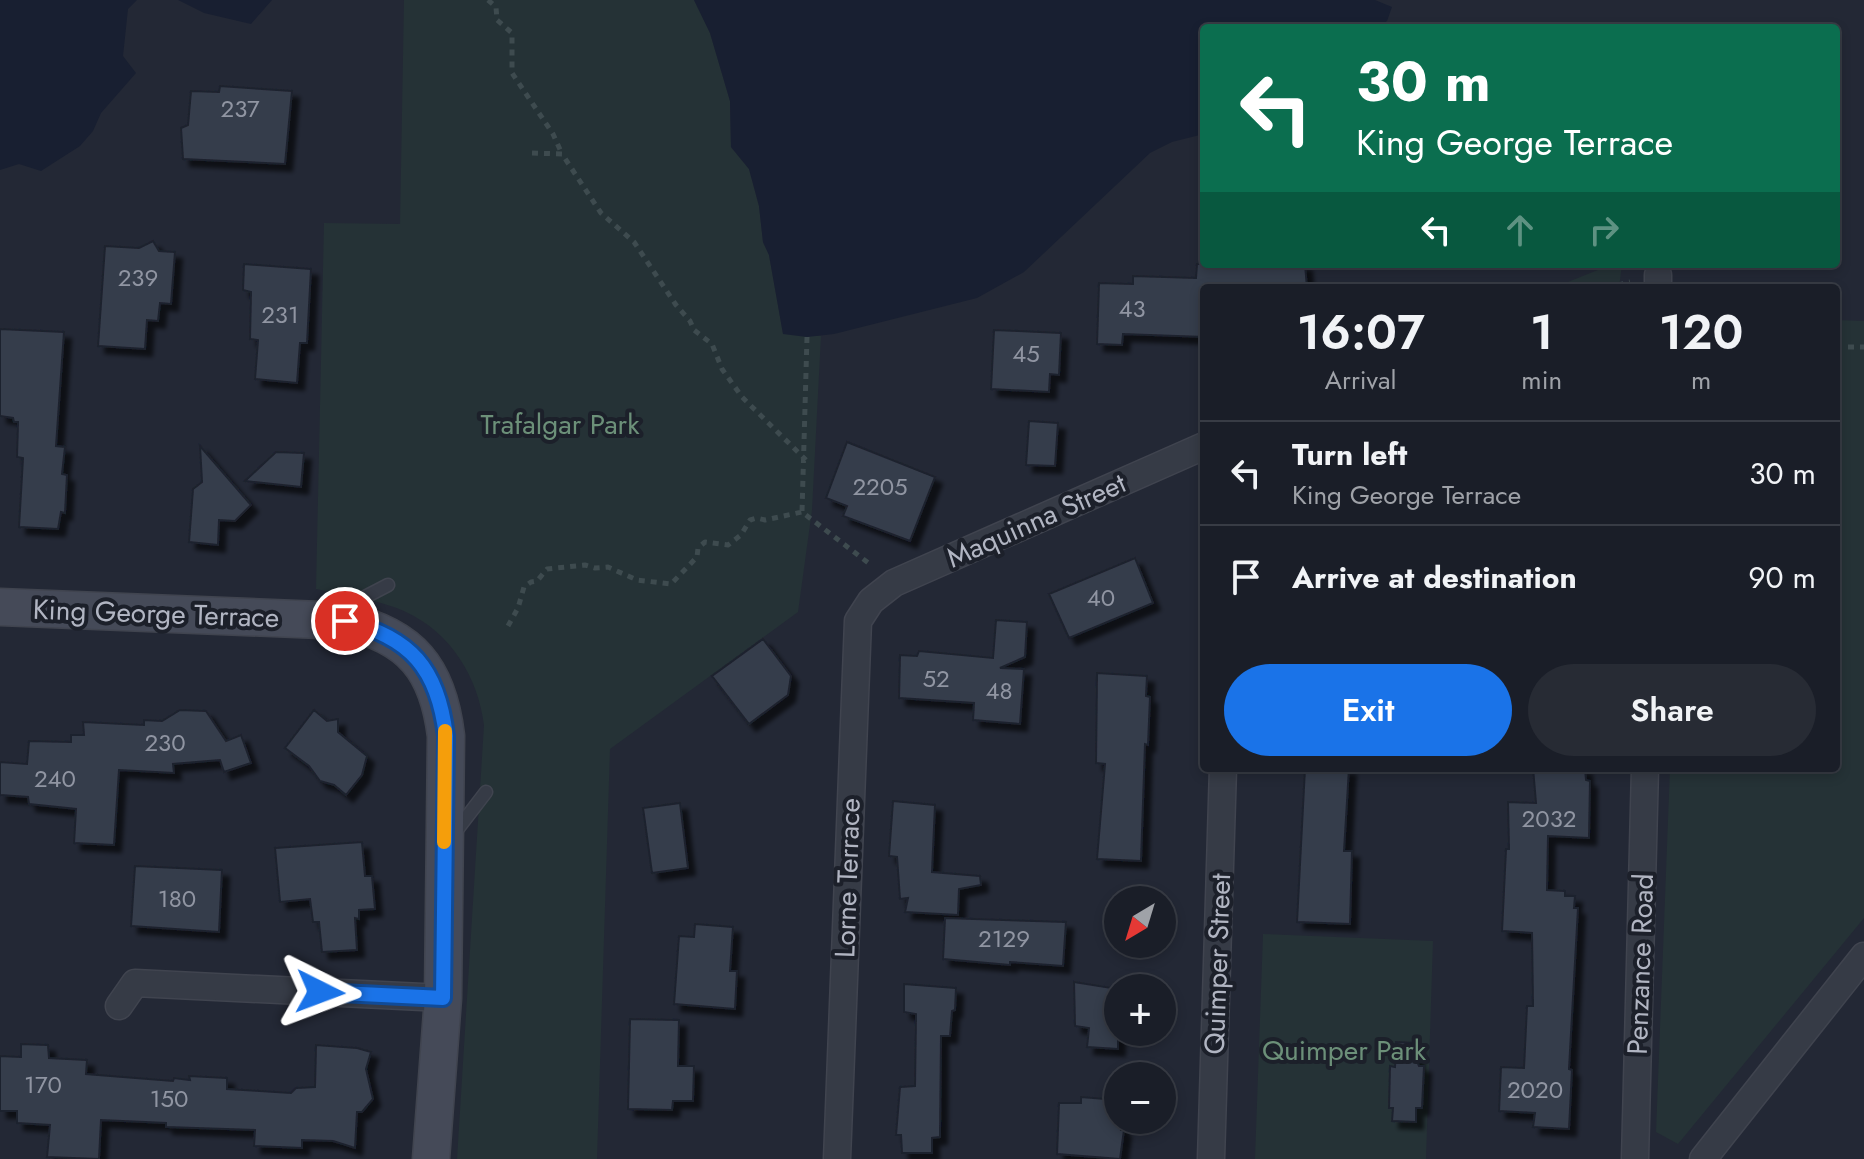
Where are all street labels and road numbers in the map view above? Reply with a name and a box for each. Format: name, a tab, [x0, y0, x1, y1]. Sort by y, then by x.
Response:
street label: Maquinna Street	[940, 463, 1133, 578]
street label: King George Terrace	[32, 589, 280, 638]
street label: Lorne Terrace	[824, 797, 871, 959]
street label: Quimper Street	[1194, 873, 1241, 1055]
street label: Penzance Road	[1617, 873, 1664, 1055]

